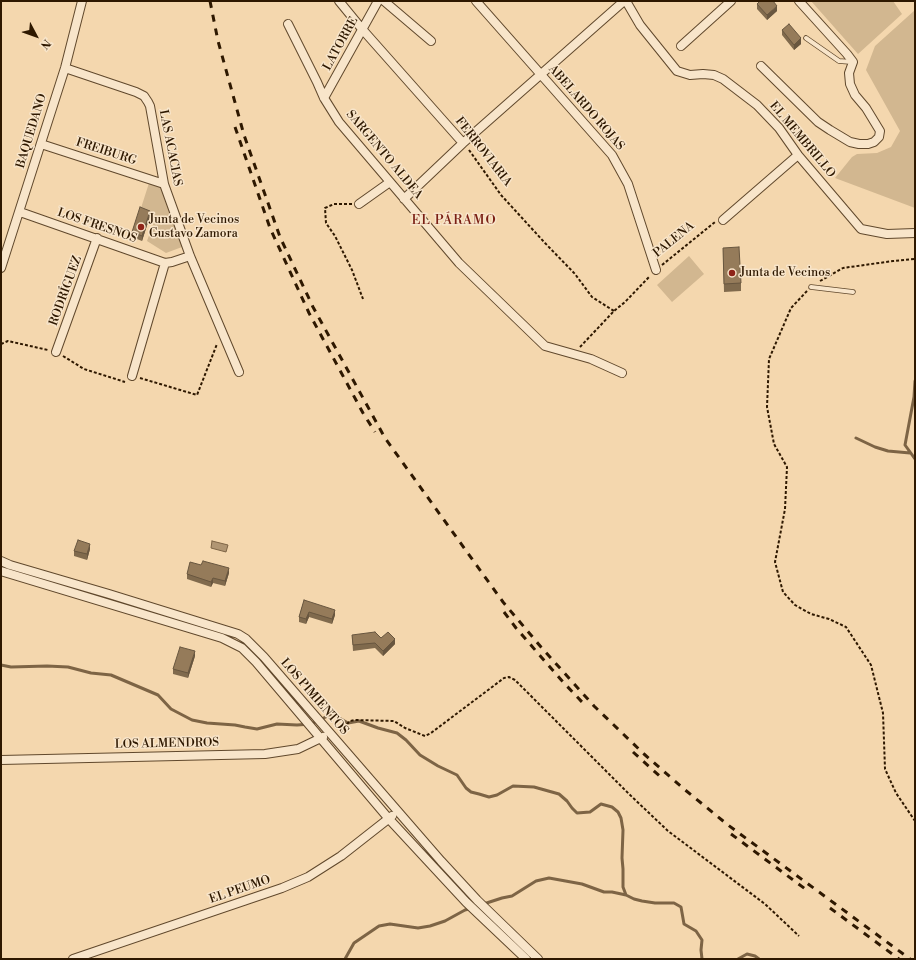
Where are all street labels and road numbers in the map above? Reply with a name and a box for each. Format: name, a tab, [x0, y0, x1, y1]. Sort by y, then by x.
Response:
street label: LATORRE	[320, 15, 362, 73]
street label: ABELARDO ROJAS	[545, 62, 627, 154]
street label: BAQUEDANO	[14, 92, 50, 170]
street label: EL MEMBRILLO	[766, 99, 838, 181]
street label: SARGENTO ALDEA	[343, 108, 425, 202]
street label: LAS ACACIAS	[156, 109, 184, 187]
street label: FERROVIARIA	[452, 115, 514, 189]
street label: FREIBURG	[74, 135, 138, 169]
street label: LOS FRESNOS	[55, 206, 139, 246]
street label: PALENA	[651, 219, 697, 261]
street label: RODRÍGUEZ	[47, 254, 85, 328]
street label: LOS PIMIENTOS	[277, 656, 351, 738]
street label: LOS ALMENDROS	[115, 736, 219, 752]
street label: EL PEUMO	[208, 873, 272, 907]

